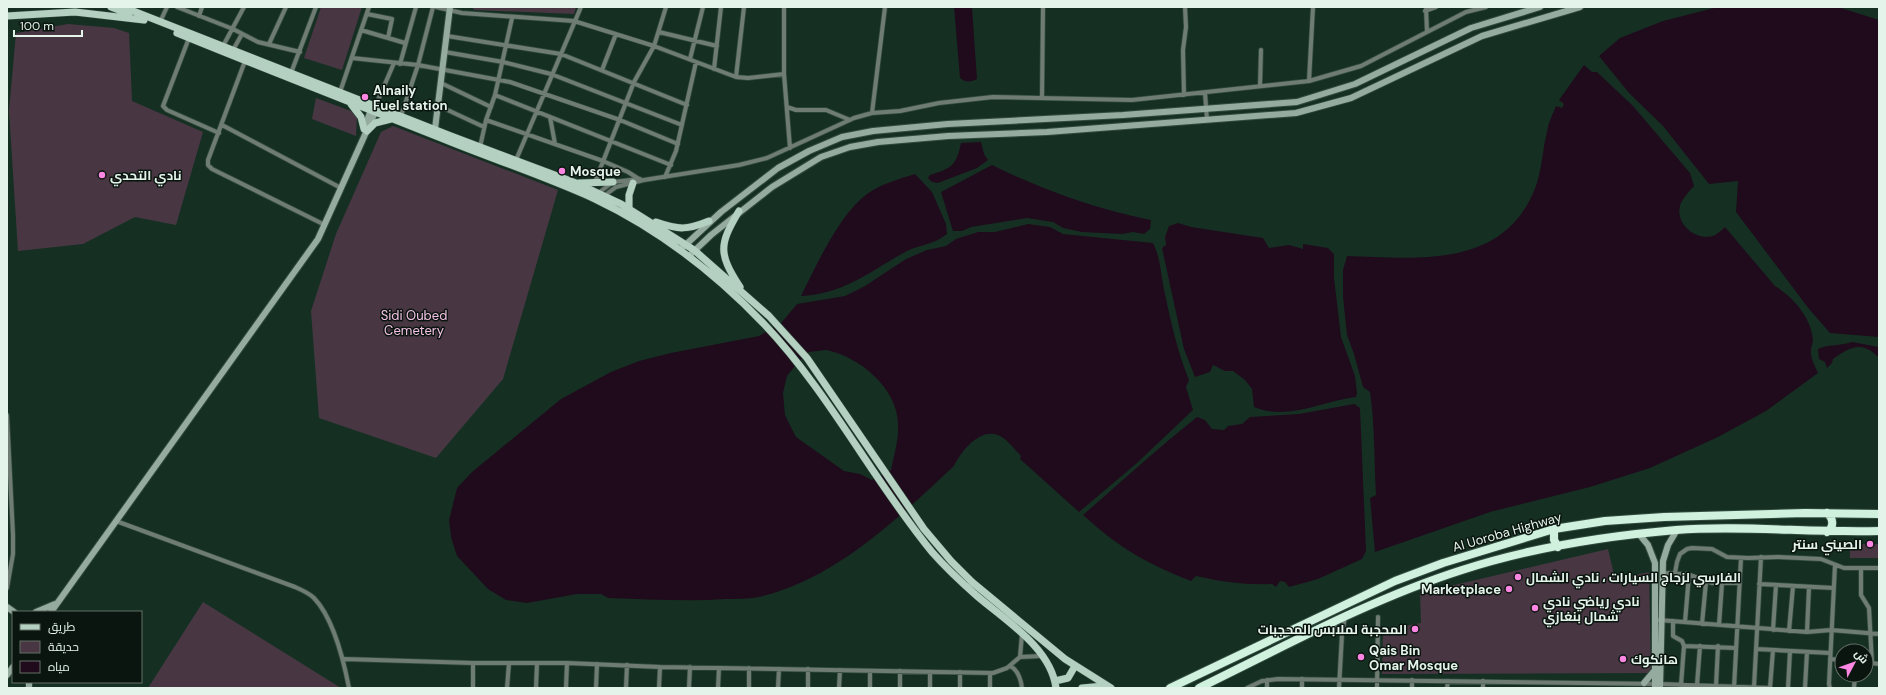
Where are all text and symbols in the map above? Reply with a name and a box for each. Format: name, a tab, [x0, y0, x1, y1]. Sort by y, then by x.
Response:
scale bar	[14, 12, 82, 38]
text: 100 m	[20, 18, 54, 34]
place label: Alnaily Fuel station	[373, 82, 448, 114]
marker: Alnaily Fuel station	[360, 92, 370, 102]
place label: Mosque	[570, 163, 621, 180]
marker: Mosque	[557, 166, 567, 176]
place label: نادي التحدي	[110, 167, 182, 187]
marker: نادي التحدي	[97, 170, 107, 180]
park label: Sidi Oubed Cemetery	[381, 307, 447, 339]
street label: Al Uoroba Highway	[1451, 508, 1563, 556]
place label: الصيني سنتر	[1791, 536, 1862, 556]
marker: الصيني سنتر	[1865, 539, 1875, 549]
place label: الفارسي لزجاج السيارات ، نادي الشمال	[1526, 569, 1741, 589]
marker: الفارسي لزجاج السيارات ، نادي الشمال	[1513, 572, 1523, 582]
place label: Marketplace	[1421, 581, 1501, 598]
marker: Marketplace	[1504, 584, 1514, 594]
place label: نادي رياضي نادي شمال بنغازي	[1543, 593, 1640, 628]
marker: نادي رياضي نادي شمال بنغازي	[1530, 603, 1540, 613]
legend	[12, 611, 142, 683]
text: طريق	[48, 619, 76, 635]
place label: المحجبة لملابس المحجبات	[1258, 621, 1407, 638]
marker: المحجبة لملابس المحجبات	[1410, 624, 1420, 634]
text: حديقة	[48, 639, 79, 655]
place label: Qais Bin Omar Mosque	[1369, 642, 1458, 674]
north arrow	[1834, 643, 1874, 683]
text: ش	[1852, 647, 1871, 666]
place label: هانكوك	[1631, 651, 1678, 668]
marker: Qais Bin Omar Mosque	[1356, 652, 1366, 662]
marker: هانكوك	[1618, 654, 1628, 664]
text: مياه	[48, 659, 70, 675]

